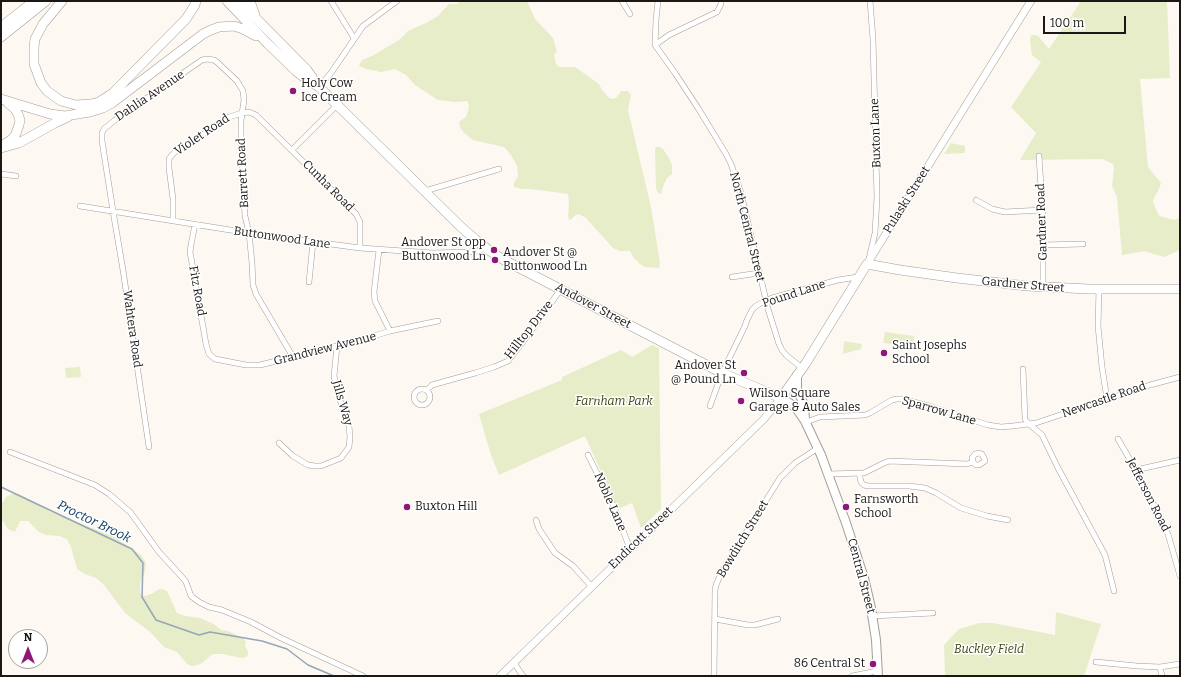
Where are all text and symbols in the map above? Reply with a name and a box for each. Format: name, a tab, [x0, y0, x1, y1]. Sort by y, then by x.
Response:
scale bar	[1045, 8, 1128, 34]
text: 100 m	[1050, 16, 1084, 30]
street label: Dahlia Avenue	[113, 68, 187, 124]
place label: Holy Cow Ice Cream	[301, 77, 357, 105]
marker: Holy Cow Ice Cream	[288, 86, 298, 96]
street label: Buxton Lane	[868, 98, 884, 168]
street label: Violet Road	[172, 111, 232, 159]
street label: Barrett Road	[234, 138, 252, 208]
street label: Cunha Road	[299, 157, 357, 215]
street label: Pulaski Street	[881, 164, 933, 236]
street label: North Central Street	[726, 171, 768, 283]
street label: Gardner Road	[1033, 183, 1051, 261]
street label: Buttonwood Lane	[233, 224, 331, 252]
place label: Andover St opp Buttonwood Ln	[401, 236, 486, 264]
marker: Andover St opp Buttonwood Ln	[489, 245, 499, 255]
place label: Andover St @ Buttonwood Ln	[503, 246, 587, 274]
marker: Andover St @ Buttonwood Ln	[490, 255, 500, 265]
street label: Fitz Road	[185, 265, 209, 317]
street label: Gardner Street	[981, 274, 1065, 296]
street label: Pound Lane	[761, 277, 827, 311]
street label: Andover Street	[553, 280, 633, 332]
street label: Wahtera Road	[119, 289, 145, 369]
street label: Hilltop Drive	[502, 298, 556, 362]
street label: Grandview Avenue	[272, 329, 378, 369]
place label: Saint Josephs School	[892, 339, 967, 367]
marker: Saint Josephs School	[879, 348, 889, 358]
place label: Andover St @ Pound Ln	[671, 359, 736, 387]
marker: Andover St @ Pound Ln	[739, 368, 749, 378]
street label: Jills Way	[329, 379, 355, 427]
street label: Newcastle Road	[1060, 379, 1148, 421]
place label: Wilson Square Garage & Auto Sales	[749, 387, 860, 415]
street label: Sparrow Lane	[900, 394, 978, 428]
park label: Farnham Park	[575, 395, 653, 409]
marker: Wilson Square Garage & Auto Sales	[736, 396, 746, 406]
street label: Jefferson Road	[1123, 456, 1173, 534]
street label: Noble Lane	[591, 470, 629, 534]
place label: Farnsworth School	[854, 493, 918, 521]
water label: Proctor Brook	[55, 497, 133, 547]
street label: Bowditch Street	[714, 497, 772, 581]
place label: Buxton Hill	[415, 500, 477, 514]
marker: Buxton Hill	[402, 502, 412, 512]
marker: Farnsworth School	[841, 502, 851, 512]
street label: Endicott Street	[606, 504, 676, 572]
street label: Central Street	[844, 537, 878, 615]
north arrow	[8, 629, 48, 669]
text: N	[24, 631, 32, 644]
park label: Buckley Field	[954, 643, 1024, 657]
place label: 86 Central St	[794, 657, 865, 671]
marker: 86 Central St	[868, 659, 878, 669]

